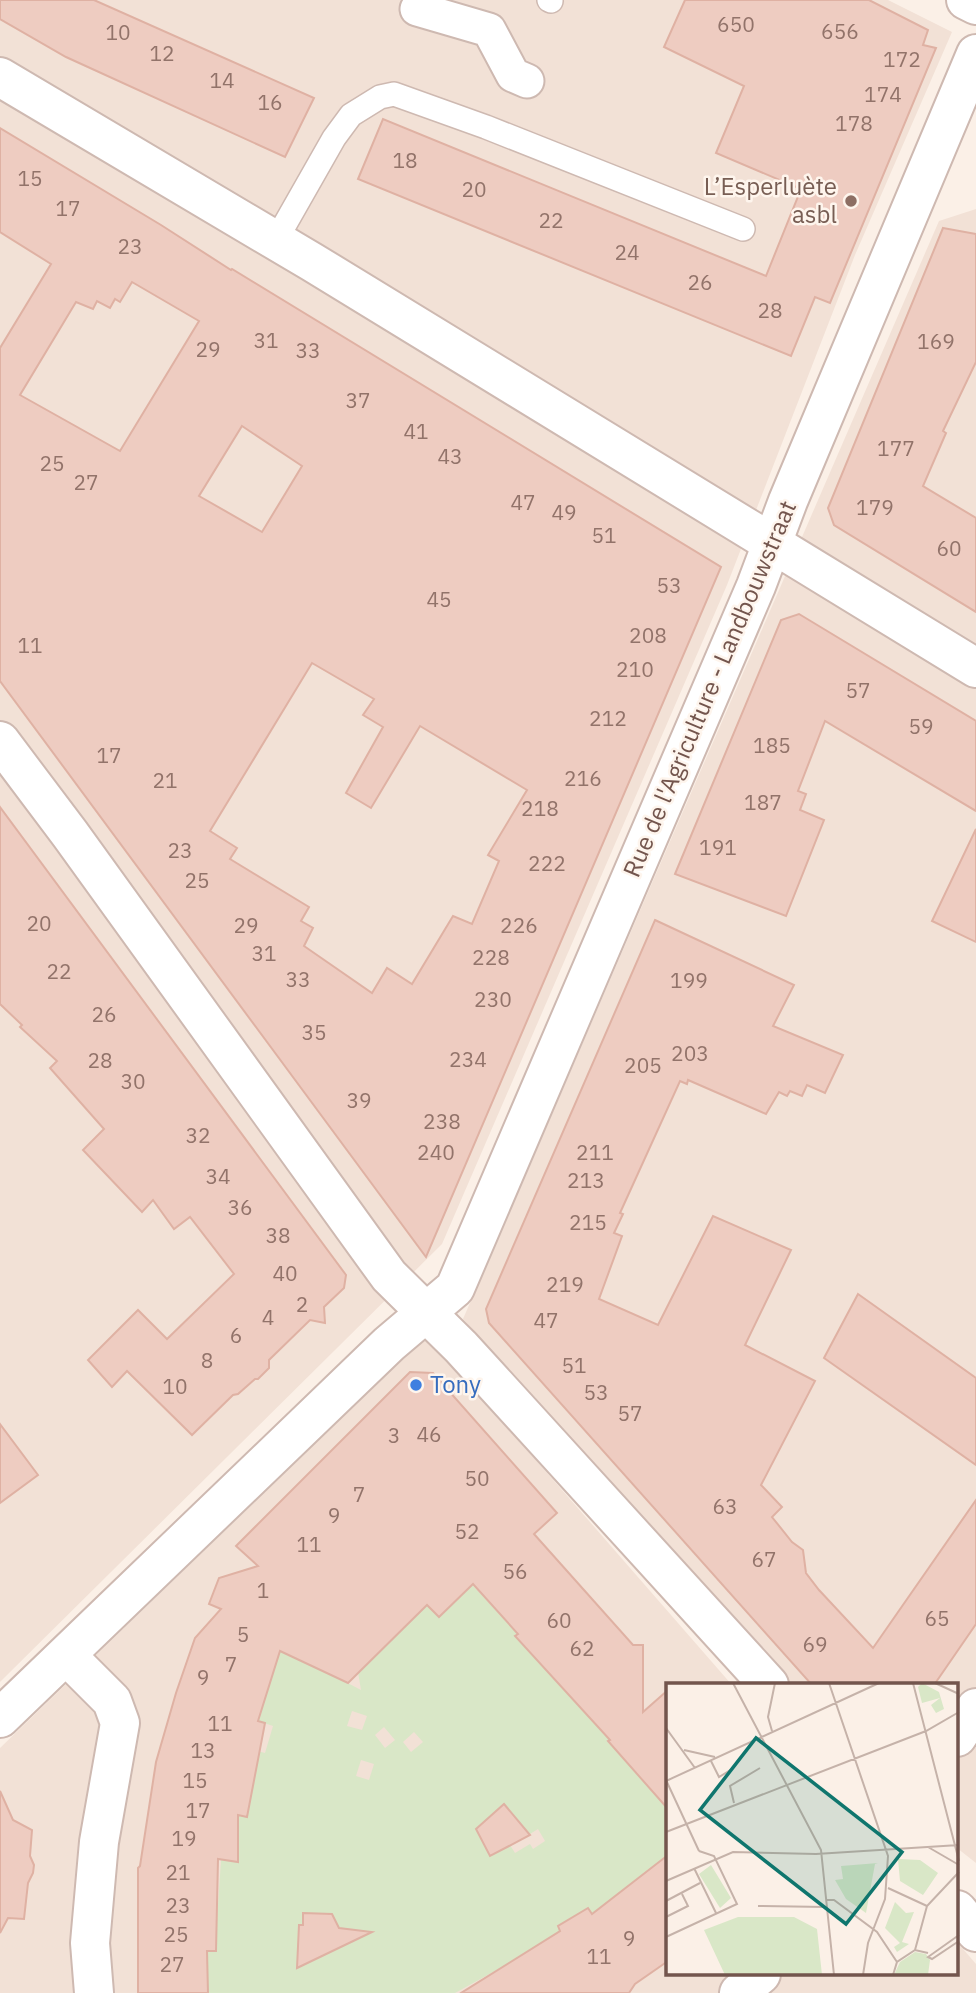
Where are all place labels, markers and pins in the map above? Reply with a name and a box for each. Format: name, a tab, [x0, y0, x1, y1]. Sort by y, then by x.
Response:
place label: L’Esperluète asbl	[704, 170, 837, 230]
marker: L’Esperluète asbl	[843, 193, 859, 209]
place label: Tony	[430, 1368, 481, 1400]
marker: Tony	[408, 1377, 424, 1393]

